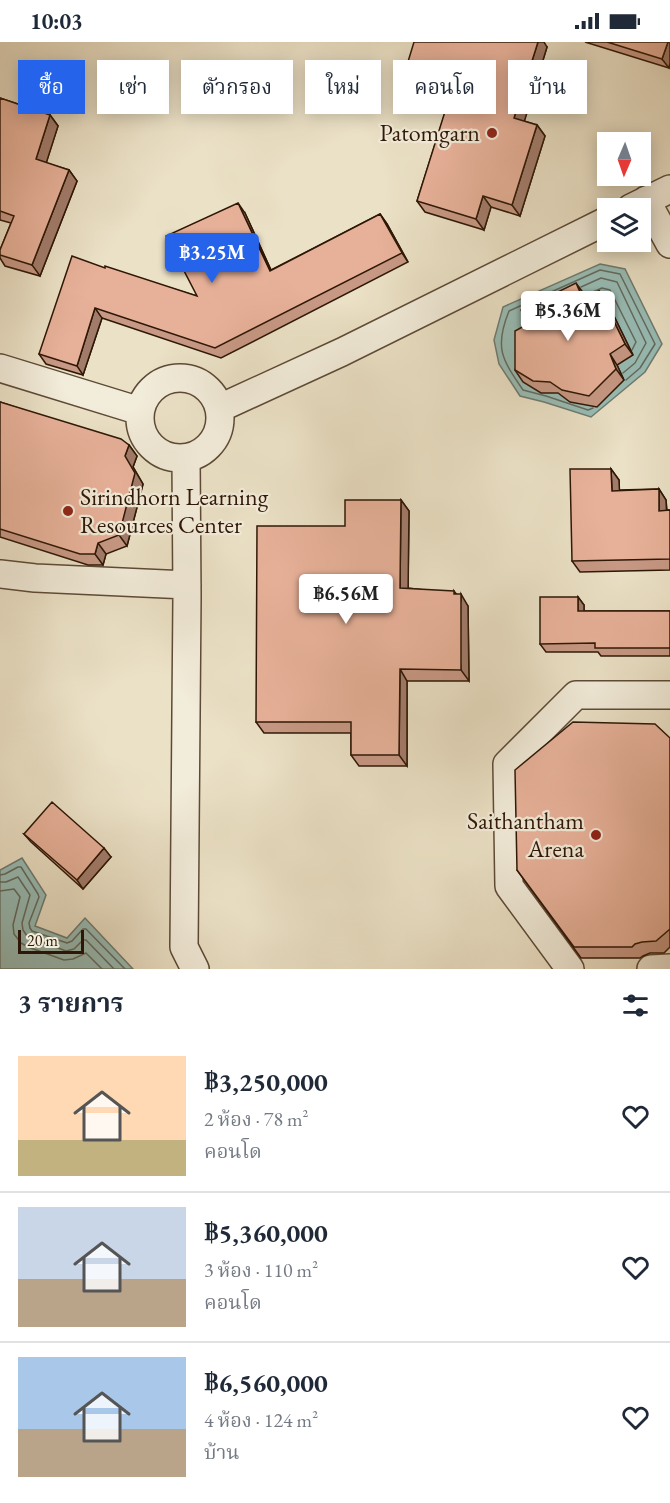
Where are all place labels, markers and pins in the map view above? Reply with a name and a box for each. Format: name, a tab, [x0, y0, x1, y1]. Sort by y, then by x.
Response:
place label: Patomgarn	[380, 117, 480, 148]
marker: Patomgarn	[485, 126, 499, 140]
pin: ฿3.25M	[163, 233, 261, 284]
pin: ฿5.36M	[519, 291, 617, 342]
place label: Sirindhorn Learning Resources Center	[80, 481, 269, 540]
marker: Sirindhorn Learning Resources Center	[61, 504, 75, 518]
pin: ฿6.56M	[297, 574, 395, 625]
place label: Saithantham Arena	[467, 805, 584, 864]
marker: Saithantham Arena	[589, 828, 603, 842]

